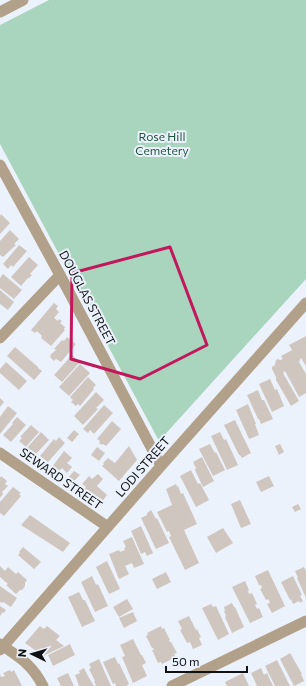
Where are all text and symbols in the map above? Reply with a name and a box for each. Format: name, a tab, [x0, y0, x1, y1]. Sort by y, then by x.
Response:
park label: Rose Hill Cemetery	[135, 129, 189, 157]
street label: DOUGLAS STREET	[57, 248, 119, 348]
street label: LODI STREET	[112, 433, 172, 499]
street label: SEWARD STREET	[18, 444, 106, 512]
north arrow	[12, 634, 52, 674]
text: N	[15, 648, 28, 658]
scale bar	[166, 648, 247, 674]
text: 50 m	[172, 654, 200, 668]

